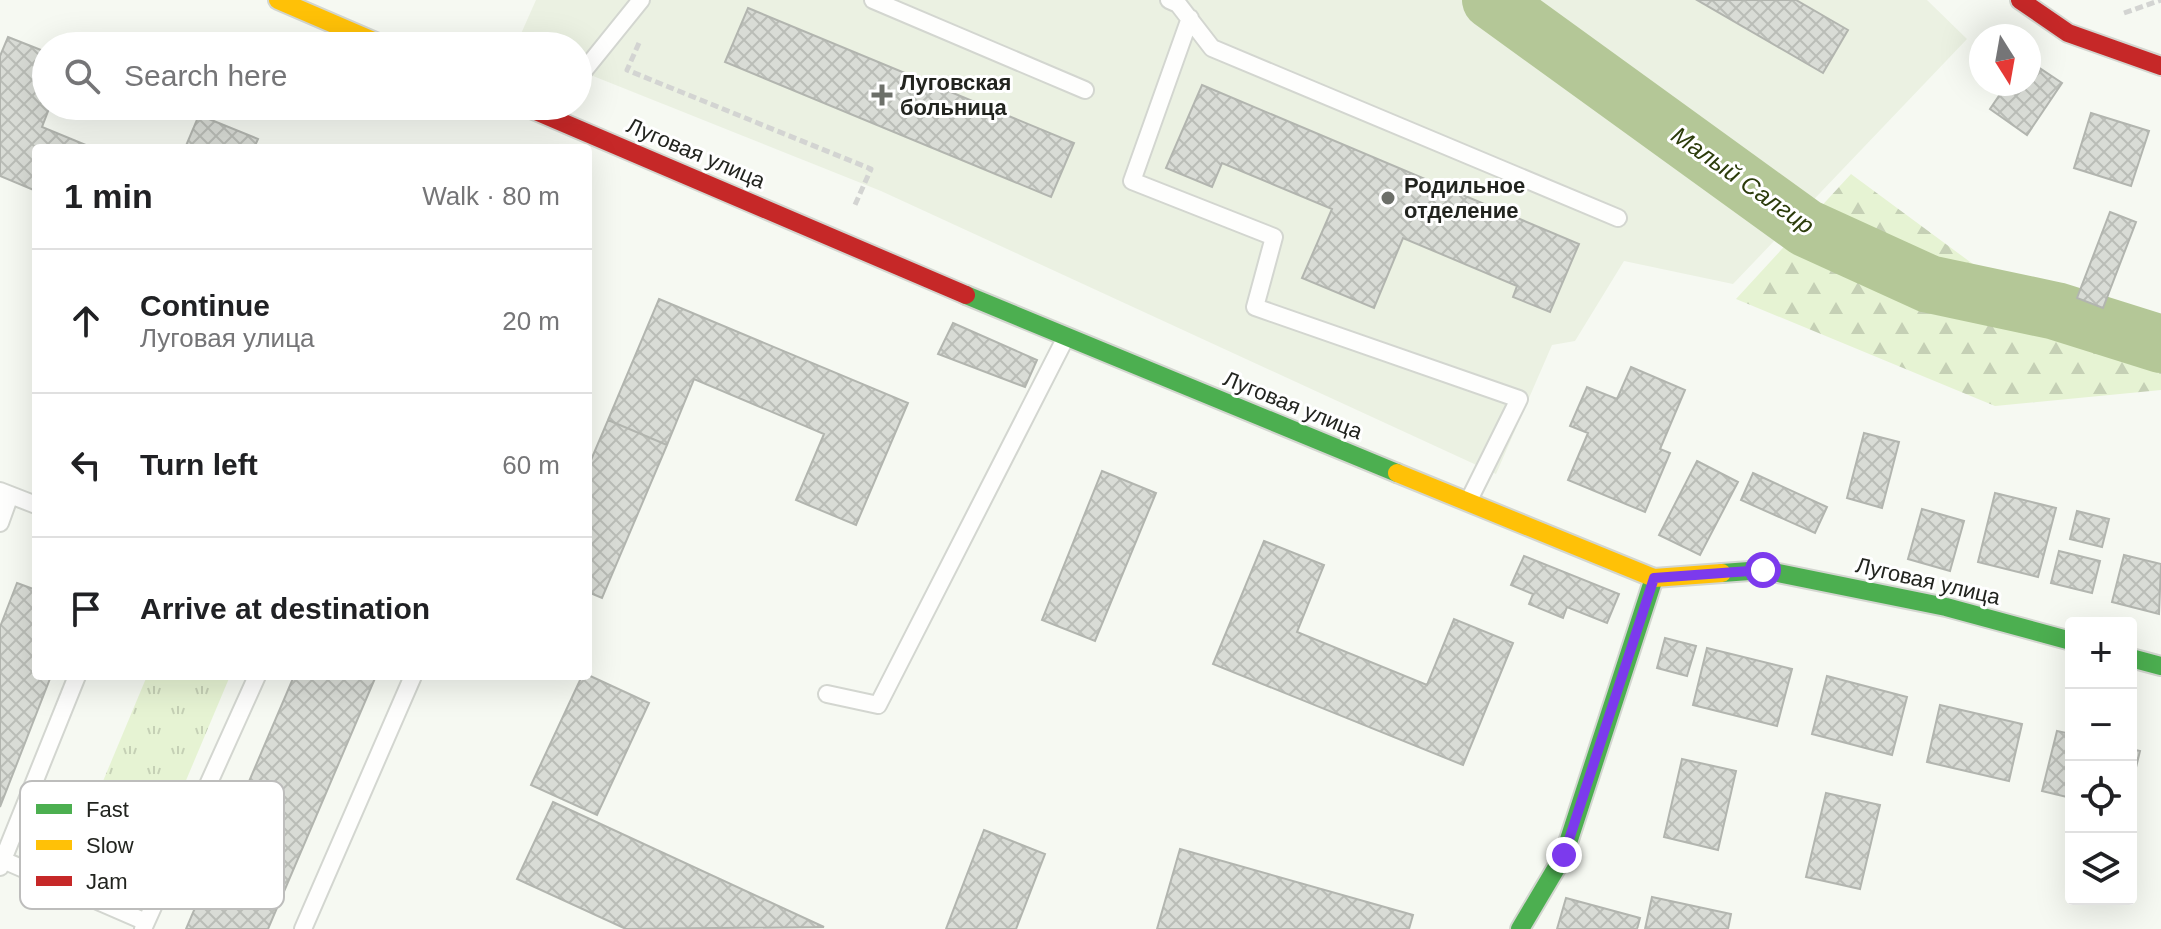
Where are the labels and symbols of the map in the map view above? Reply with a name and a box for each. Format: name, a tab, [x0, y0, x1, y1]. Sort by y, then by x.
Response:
north arrow	[1969, 24, 2041, 96]
place label: Луговская больница	[900, 70, 1011, 120]
marker: Луговская больница	[871, 84, 893, 106]
street label: Луговая улица	[623, 113, 770, 194]
water label: Малый Салгир	[1667, 121, 1819, 239]
place label: Родильное отделение	[1404, 173, 1525, 223]
marker: Родильное отделение	[1379, 189, 1397, 207]
street label: Луговая улица	[1220, 366, 1367, 445]
route start	[1745, 552, 1781, 588]
street label: Луговая улица	[1853, 552, 2003, 610]
legend	[20, 781, 284, 909]
text: Fast	[86, 797, 129, 822]
text: Slow	[86, 833, 134, 858]
route end	[1546, 837, 1582, 873]
text: Jam	[86, 869, 128, 894]

